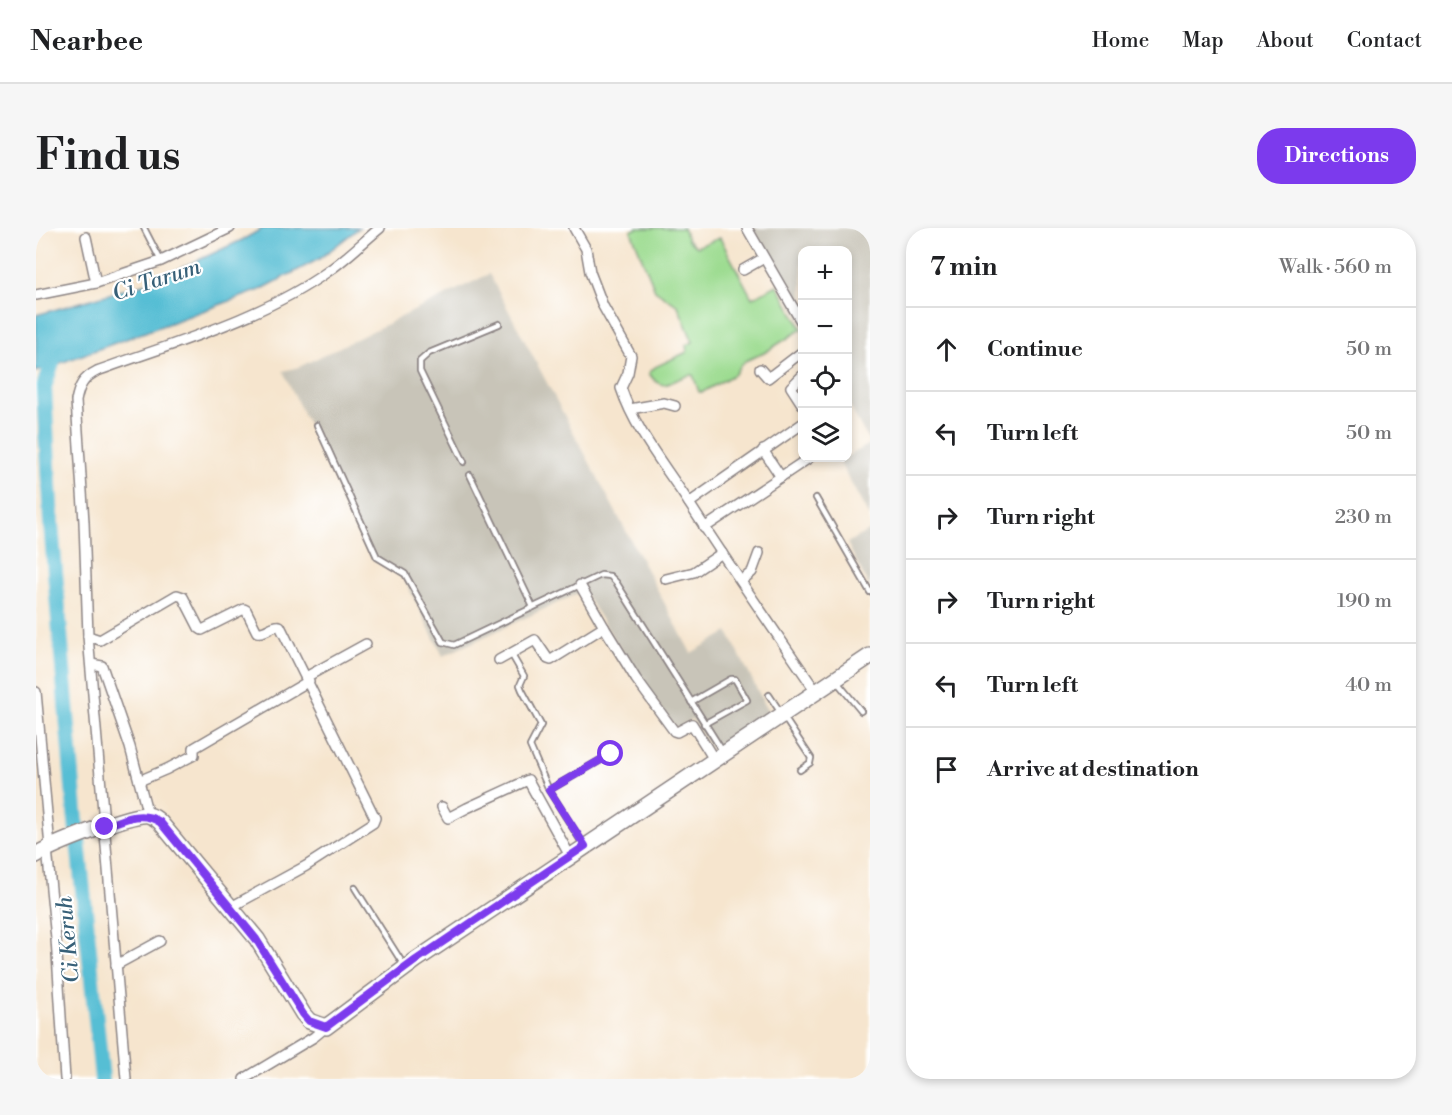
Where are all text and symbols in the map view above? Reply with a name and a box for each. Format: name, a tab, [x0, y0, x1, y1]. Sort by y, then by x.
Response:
text: Nearbee	[30, 24, 143, 59]
text: Home	[1092, 28, 1149, 54]
text: Map	[1182, 28, 1224, 54]
text: About	[1257, 28, 1314, 54]
text: Contact	[1347, 28, 1422, 54]
button: Directions	[1257, 128, 1416, 184]
text: Find us	[36, 130, 180, 183]
map controls	[798, 246, 852, 462]
button: +	[798, 246, 852, 300]
text: 7 min	[930, 251, 997, 283]
water label: Ci Tarum	[109, 253, 204, 307]
text: Walk · 560 m	[1279, 255, 1392, 280]
button: −	[798, 300, 852, 354]
icon: ahead	[930, 333, 963, 366]
text: Continue	[987, 336, 1083, 363]
text: 50 m	[1346, 337, 1392, 362]
button: locate	[798, 354, 852, 408]
button: layers	[798, 408, 852, 462]
icon: left	[930, 417, 963, 450]
text: Turn left	[987, 420, 1078, 447]
text: 50 m	[1346, 421, 1392, 446]
icon: right	[930, 501, 963, 534]
text: Turn right	[987, 504, 1095, 531]
text: 230 m	[1335, 505, 1392, 530]
icon: right	[930, 585, 963, 618]
text: Turn right	[987, 588, 1095, 615]
text: 190 m	[1337, 589, 1392, 614]
icon: left	[930, 669, 963, 702]
text: Turn left	[987, 672, 1078, 699]
text: 40 m	[1345, 673, 1392, 698]
route start	[597, 740, 623, 766]
icon: arrive	[930, 753, 963, 786]
text: Arrive at destination	[987, 756, 1199, 783]
route end	[91, 813, 117, 839]
water label: Ci Keruh	[51, 895, 86, 984]

